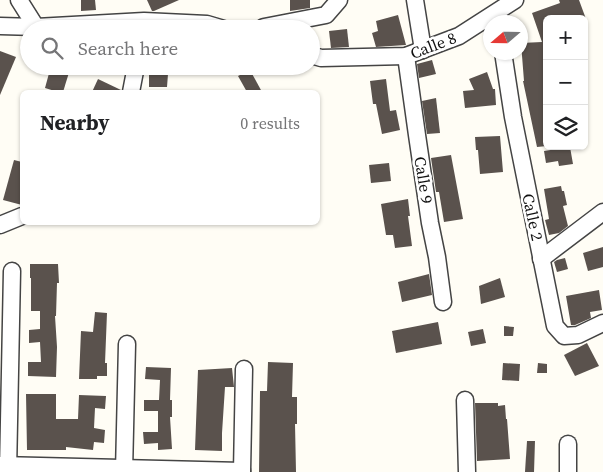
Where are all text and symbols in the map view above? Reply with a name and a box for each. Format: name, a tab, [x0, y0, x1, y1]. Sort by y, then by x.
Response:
north arrow	[483, 15, 528, 60]
map controls	[543, 15, 588, 150]
button: +	[543, 15, 588, 60]
search box	[20, 20, 320, 75]
street label: Calle 8	[407, 26, 459, 64]
icon: search	[38, 34, 66, 62]
text: Search here	[78, 35, 178, 61]
button: −	[543, 60, 588, 105]
button: layers	[543, 105, 588, 150]
text: Nearby	[40, 108, 110, 137]
text: 0 results	[240, 112, 300, 134]
street label: Calle 9	[409, 155, 439, 205]
street label: Calle 2	[517, 191, 549, 243]

